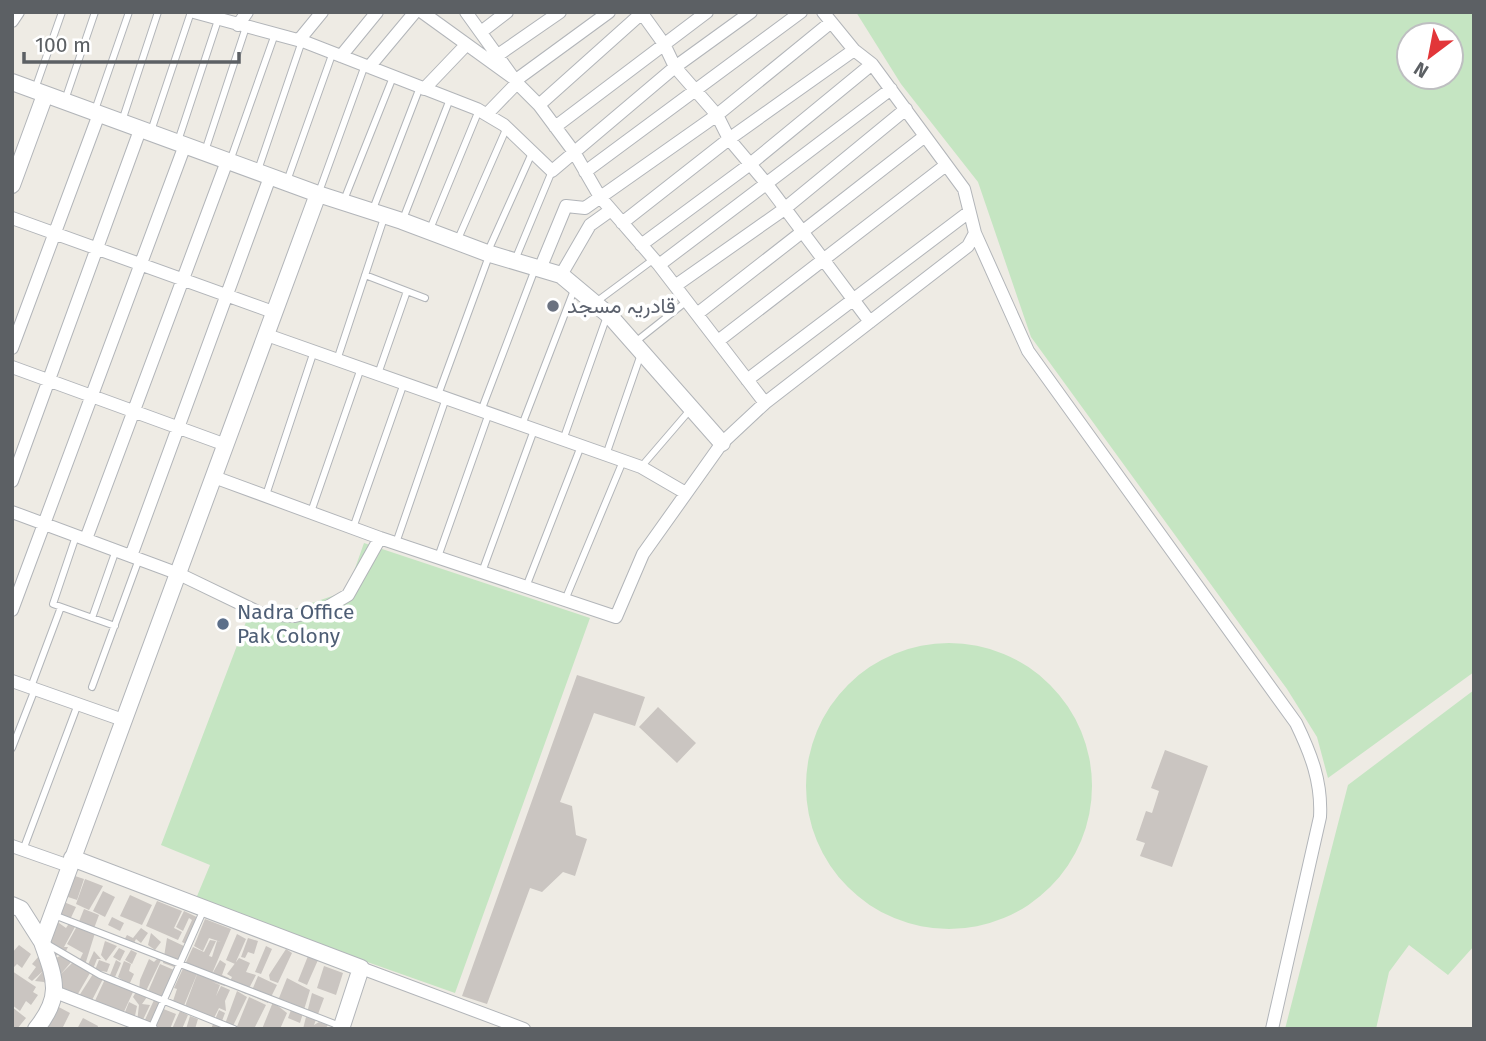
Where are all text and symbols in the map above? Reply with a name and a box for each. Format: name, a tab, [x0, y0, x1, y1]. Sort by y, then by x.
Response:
scale bar	[24, 21, 240, 65]
north arrow	[1395, 21, 1465, 91]
text: 100 m	[35, 32, 91, 58]
text: N	[1410, 57, 1433, 83]
place label: قادریہ مسجد	[567, 293, 676, 319]
marker: قادریہ مسجد	[545, 298, 561, 314]
place label: Nadra Office Pak Colony	[237, 599, 354, 649]
marker: Nadra Office Pak Colony	[215, 616, 231, 632]

